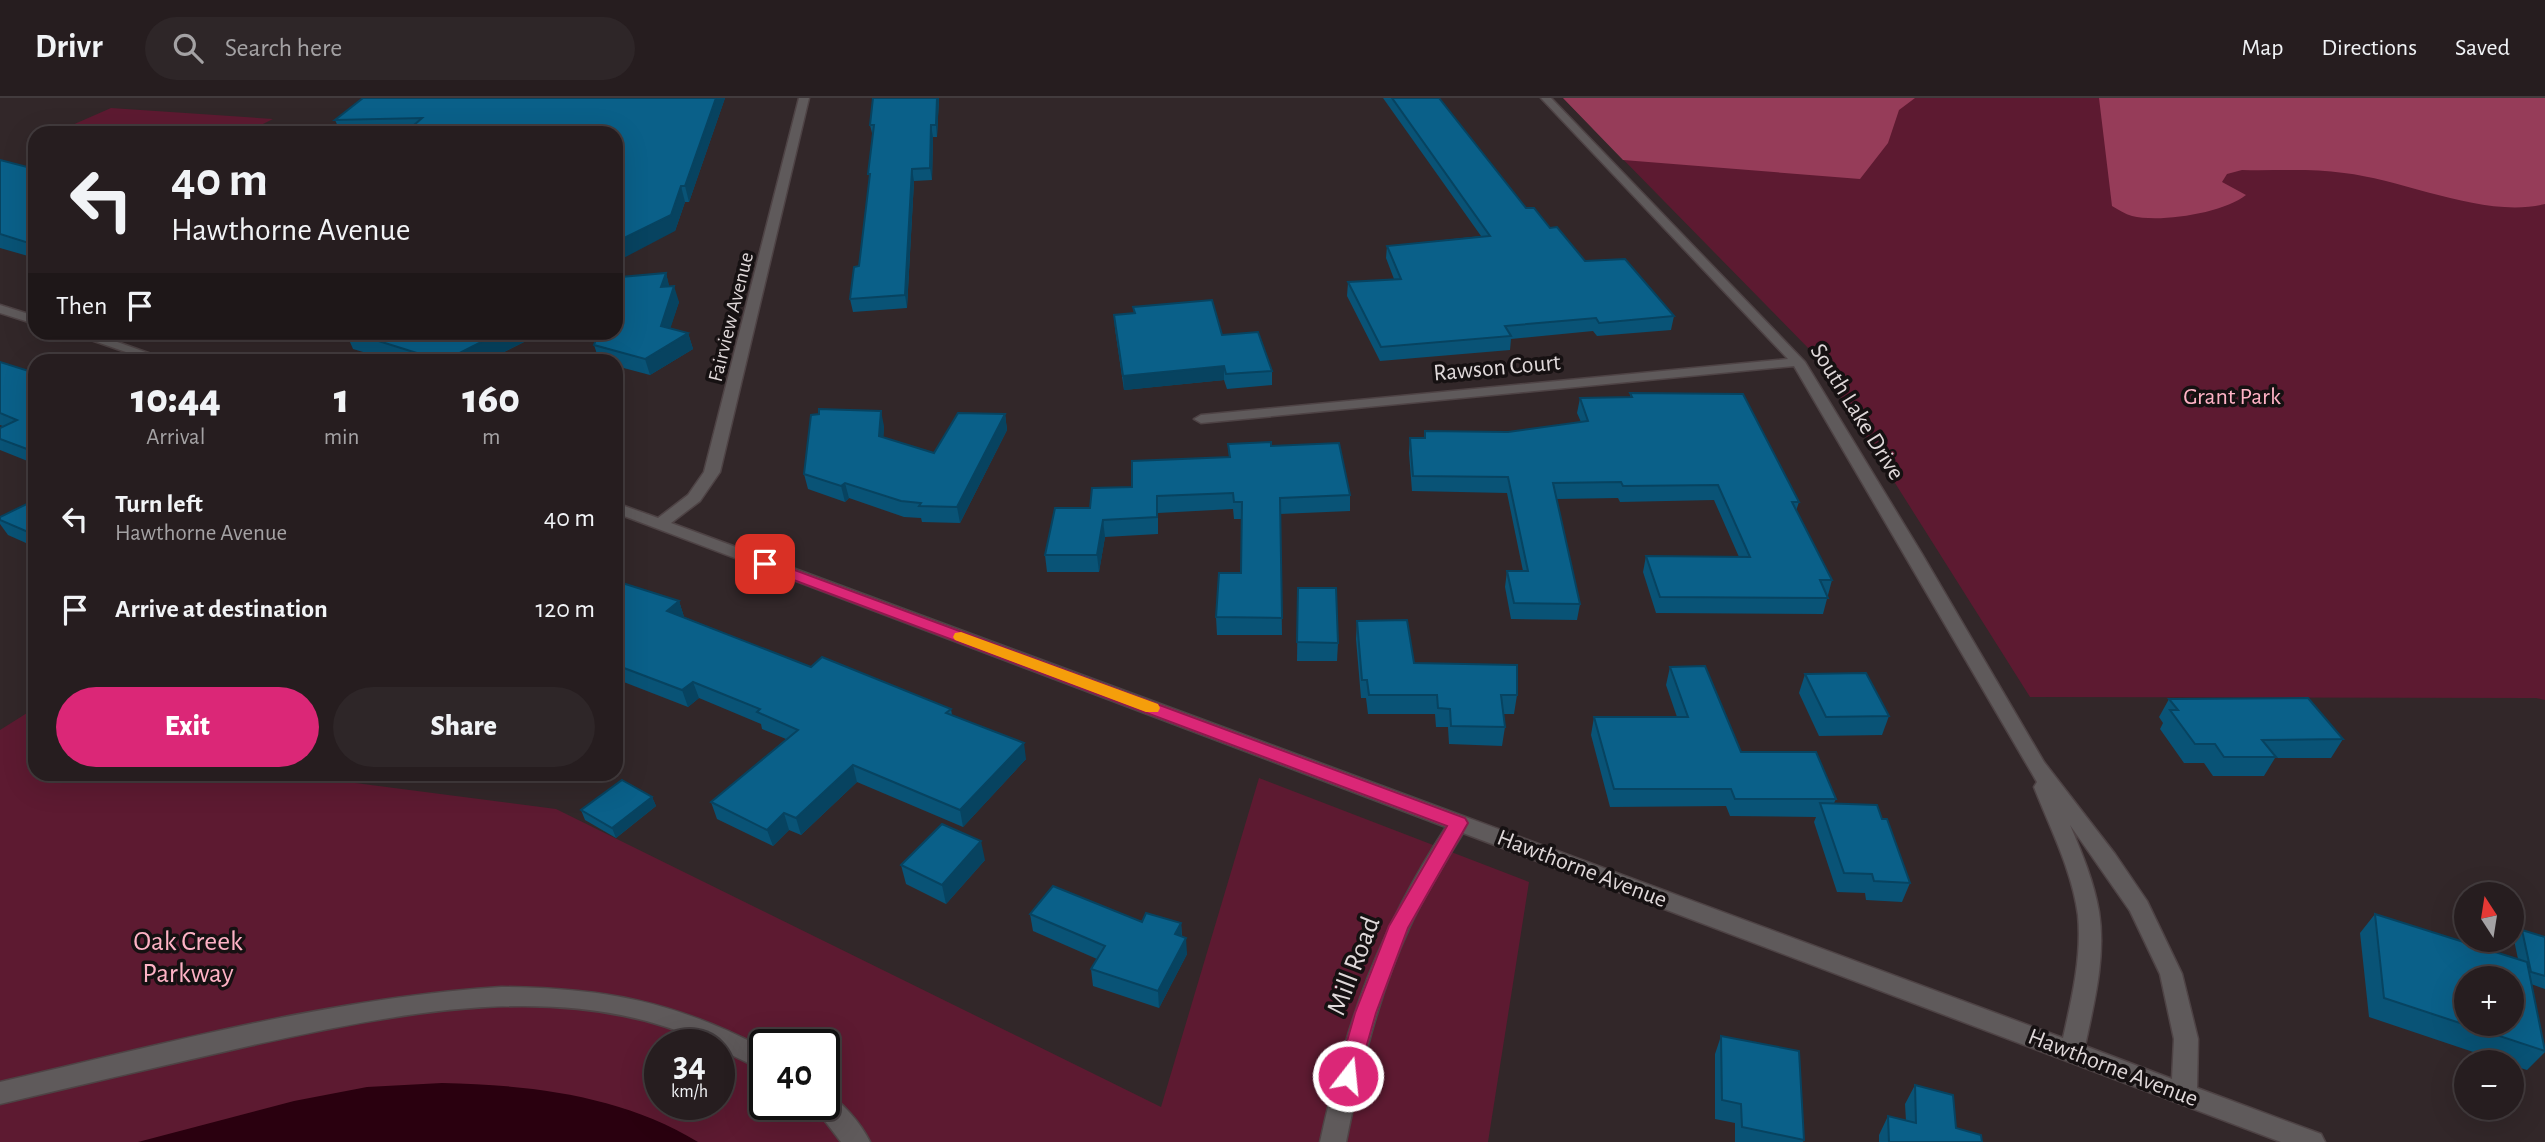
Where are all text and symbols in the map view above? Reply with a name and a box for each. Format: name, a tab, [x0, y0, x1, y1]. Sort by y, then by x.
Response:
search box	[145, 17, 635, 80]
icon: search	[169, 29, 207, 67]
text: Drivr	[35, 31, 103, 64]
text: Search here	[225, 35, 342, 61]
text: Map	[2241, 36, 2283, 60]
text: Directions	[2321, 36, 2417, 60]
text: Saved	[2455, 36, 2510, 60]
icon: left	[56, 154, 147, 245]
text: 40 m	[171, 156, 268, 205]
text: Hawthorne Avenue	[171, 214, 411, 246]
street label: Fairview Avenue	[705, 250, 757, 384]
icon: arrive	[121, 287, 159, 325]
text: Then	[56, 293, 107, 319]
street label: South Lake Drive	[1806, 340, 1908, 484]
street label: Rawson Court	[1432, 350, 1562, 386]
text: 10:44	[131, 378, 221, 420]
text: 1	[334, 378, 349, 420]
text: 160	[462, 378, 520, 420]
park label: Grant Park	[2183, 385, 2281, 409]
text: Arrival	[146, 426, 205, 449]
text: min	[324, 426, 360, 449]
text: m	[482, 426, 500, 449]
text: Turn left	[115, 491, 203, 517]
icon: left	[56, 500, 94, 538]
text: 40 m	[544, 505, 595, 531]
text: Hawthorne Avenue	[115, 522, 287, 545]
pin	[735, 534, 795, 594]
icon: arrive	[746, 545, 784, 583]
icon: arrive	[56, 591, 94, 629]
text: Arrive at destination	[115, 596, 328, 622]
text: 120 m	[535, 596, 595, 622]
button: Exit	[56, 687, 319, 767]
button: Share	[333, 687, 595, 767]
street label: Hawthorne Avenue	[1494, 826, 1670, 912]
north arrow	[2454, 882, 2524, 952]
map controls	[2454, 882, 2524, 1120]
street label: Mill Road	[1322, 913, 1386, 1019]
park label: Oak Creek Parkway	[133, 928, 243, 988]
button: +	[2454, 966, 2524, 1036]
street label: Hawthorne Avenue	[2025, 1025, 2201, 1111]
speed limit sign: 40	[749, 1029, 840, 1120]
position arrow	[1311, 1039, 1385, 1113]
text: 34	[673, 1048, 706, 1083]
button: −	[2454, 1050, 2524, 1120]
text: km/h	[671, 1083, 708, 1101]

